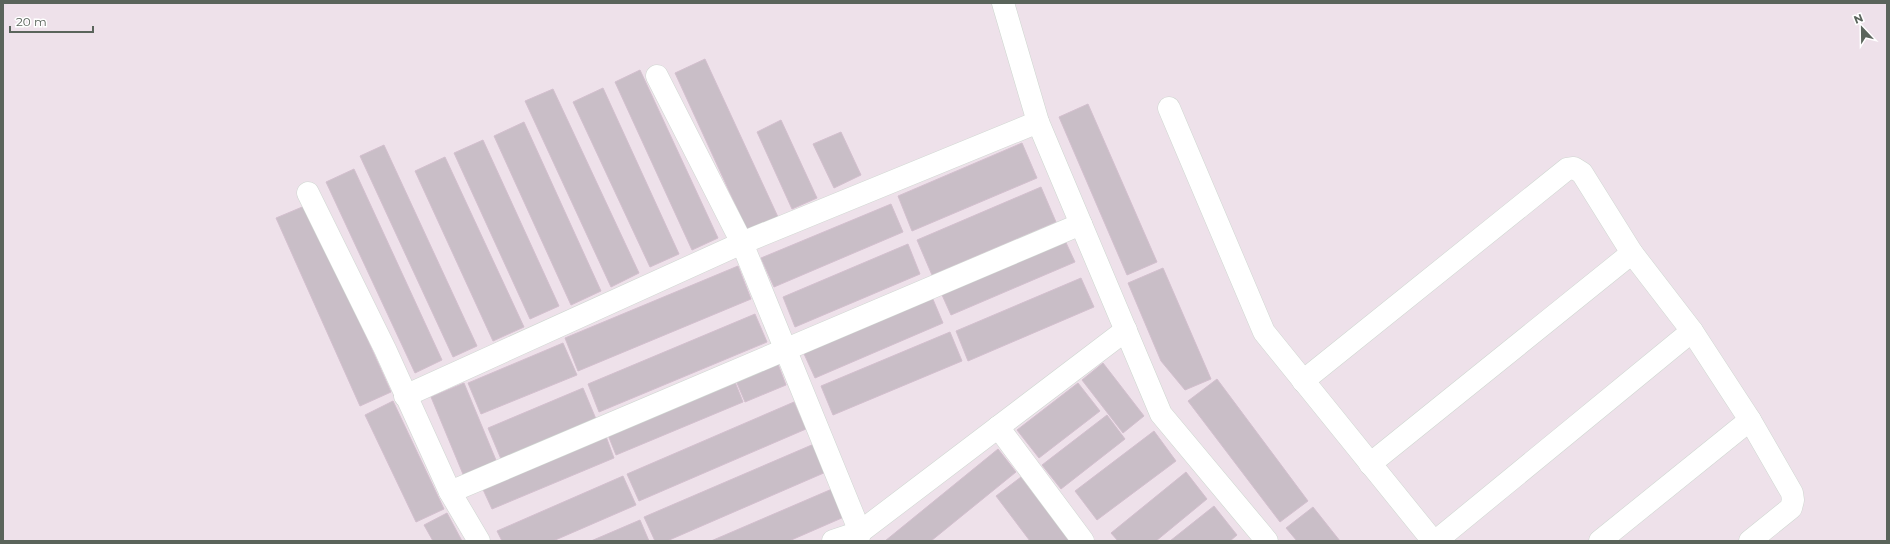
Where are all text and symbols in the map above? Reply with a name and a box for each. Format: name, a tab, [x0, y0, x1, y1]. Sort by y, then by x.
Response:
scale bar	[10, 8, 93, 34]
north arrow	[1842, 8, 1882, 48]
text: N	[1852, 11, 1865, 27]
text: 20 m	[16, 14, 47, 29]

